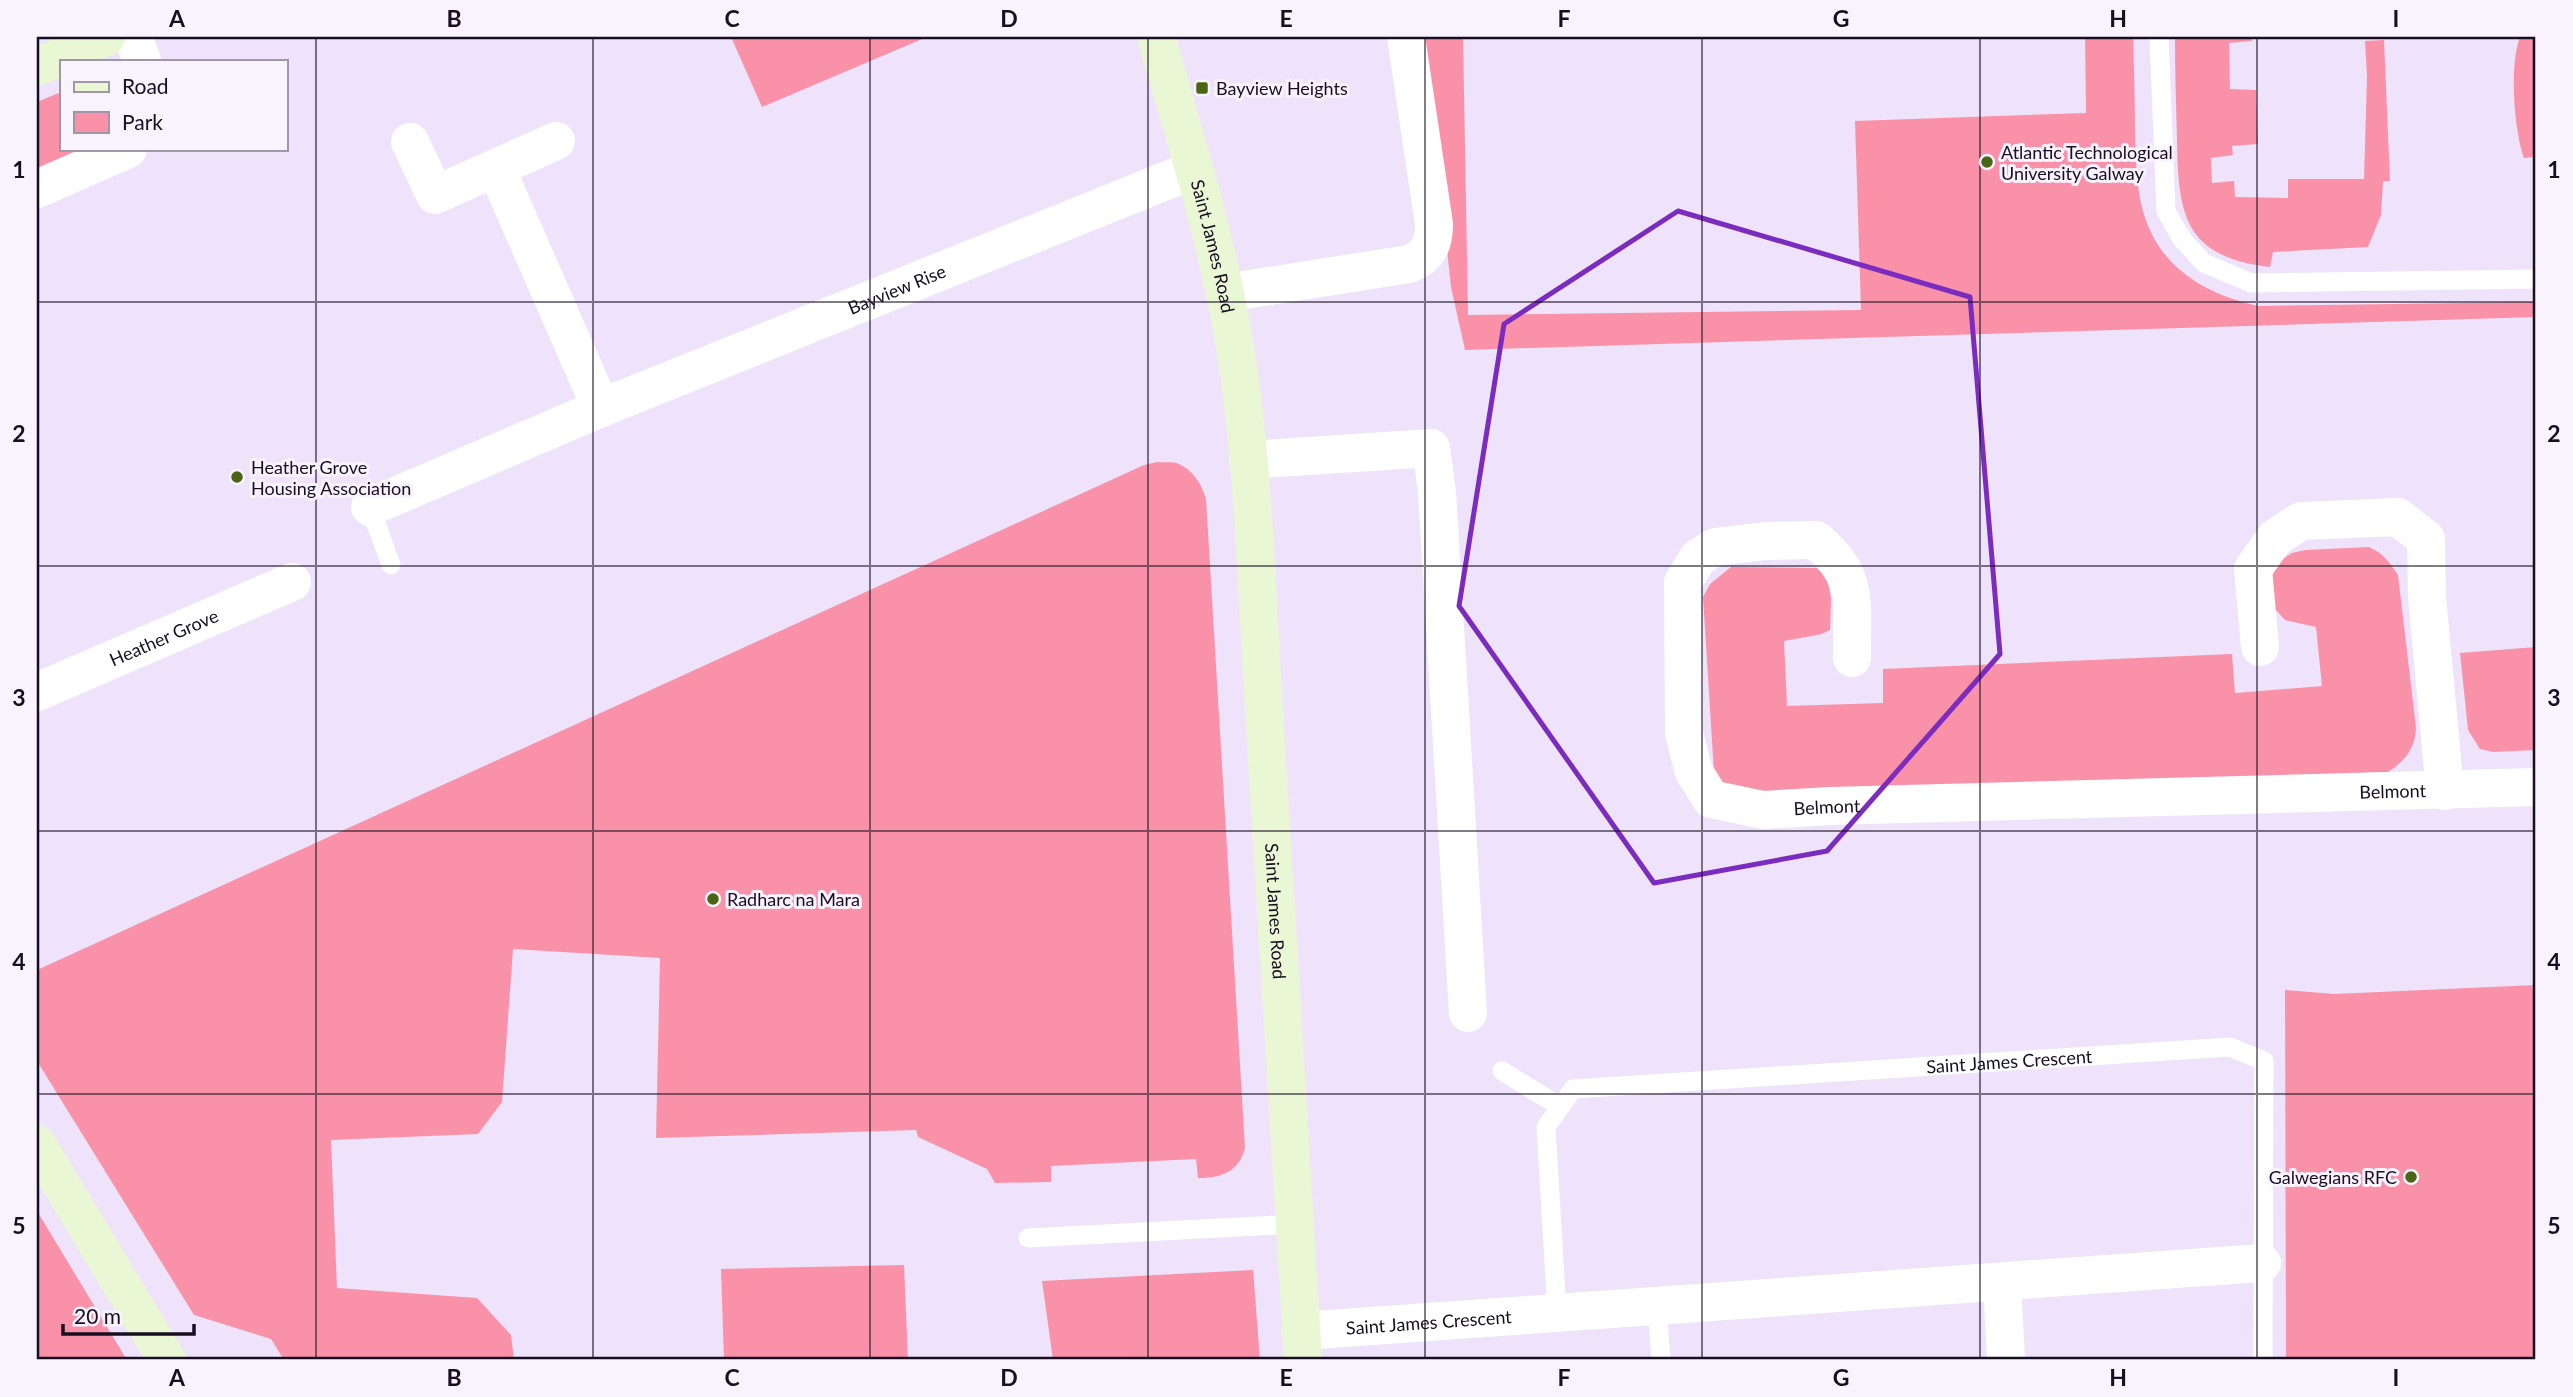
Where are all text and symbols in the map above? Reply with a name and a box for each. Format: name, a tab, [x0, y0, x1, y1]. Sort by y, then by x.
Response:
text: A	[168, 4, 186, 32]
text: B	[446, 4, 462, 32]
text: C	[724, 4, 740, 32]
text: D	[1000, 4, 1018, 32]
text: E	[1279, 4, 1293, 32]
text: F	[1557, 4, 1571, 32]
text: G	[1833, 4, 1849, 32]
text: H	[2109, 4, 2127, 32]
text: I	[2393, 4, 2399, 32]
legend	[60, 60, 287, 150]
text: Road	[122, 73, 169, 98]
place label: Bayview Heights	[1216, 77, 1348, 99]
marker: Bayview Heights	[1194, 80, 1210, 96]
text: Park	[122, 109, 163, 134]
place label: Atlantic Technological University Galway	[2001, 141, 2173, 184]
marker: Atlantic Technological University Galway	[1979, 154, 1995, 170]
text: 1	[12, 155, 26, 183]
text: 1	[2547, 155, 2561, 183]
street label: Saint James Road	[1187, 177, 1240, 315]
street label: Bayview Rise	[844, 260, 949, 319]
text: 2	[12, 419, 26, 447]
text: 2	[2547, 419, 2561, 447]
place label: Heather Grove Housing Association	[251, 456, 411, 499]
marker: Heather Grove Housing Association	[229, 469, 245, 485]
street label: Heather Grove	[106, 604, 221, 670]
text: 3	[12, 683, 26, 711]
text: 3	[2547, 683, 2561, 711]
street label: Belmont	[2359, 779, 2427, 803]
street label: Belmont	[1793, 794, 1861, 819]
street label: Saint James Road	[1261, 843, 1291, 980]
place label: Radharc na Mara	[727, 888, 860, 910]
marker: Radharc na Mara	[705, 891, 721, 907]
text: 4	[12, 947, 26, 975]
text: 4	[2547, 947, 2561, 975]
street label: Saint James Crescent	[1926, 1045, 2093, 1077]
place label: Galwegians RFC	[2269, 1166, 2397, 1188]
marker: Galwegians RFC	[2403, 1169, 2419, 1185]
text: 5	[12, 1211, 26, 1239]
text: 5	[2547, 1211, 2561, 1239]
scale bar	[63, 1292, 194, 1336]
text: 20 m	[74, 1303, 121, 1328]
street label: Saint James Crescent	[1345, 1305, 1513, 1339]
text: A	[168, 1363, 186, 1391]
text: B	[446, 1363, 462, 1391]
text: C	[724, 1363, 740, 1391]
text: D	[1000, 1363, 1018, 1391]
text: E	[1279, 1363, 1293, 1391]
text: F	[1557, 1363, 1571, 1391]
text: G	[1833, 1363, 1849, 1391]
text: H	[2109, 1363, 2127, 1391]
text: I	[2393, 1363, 2399, 1391]

